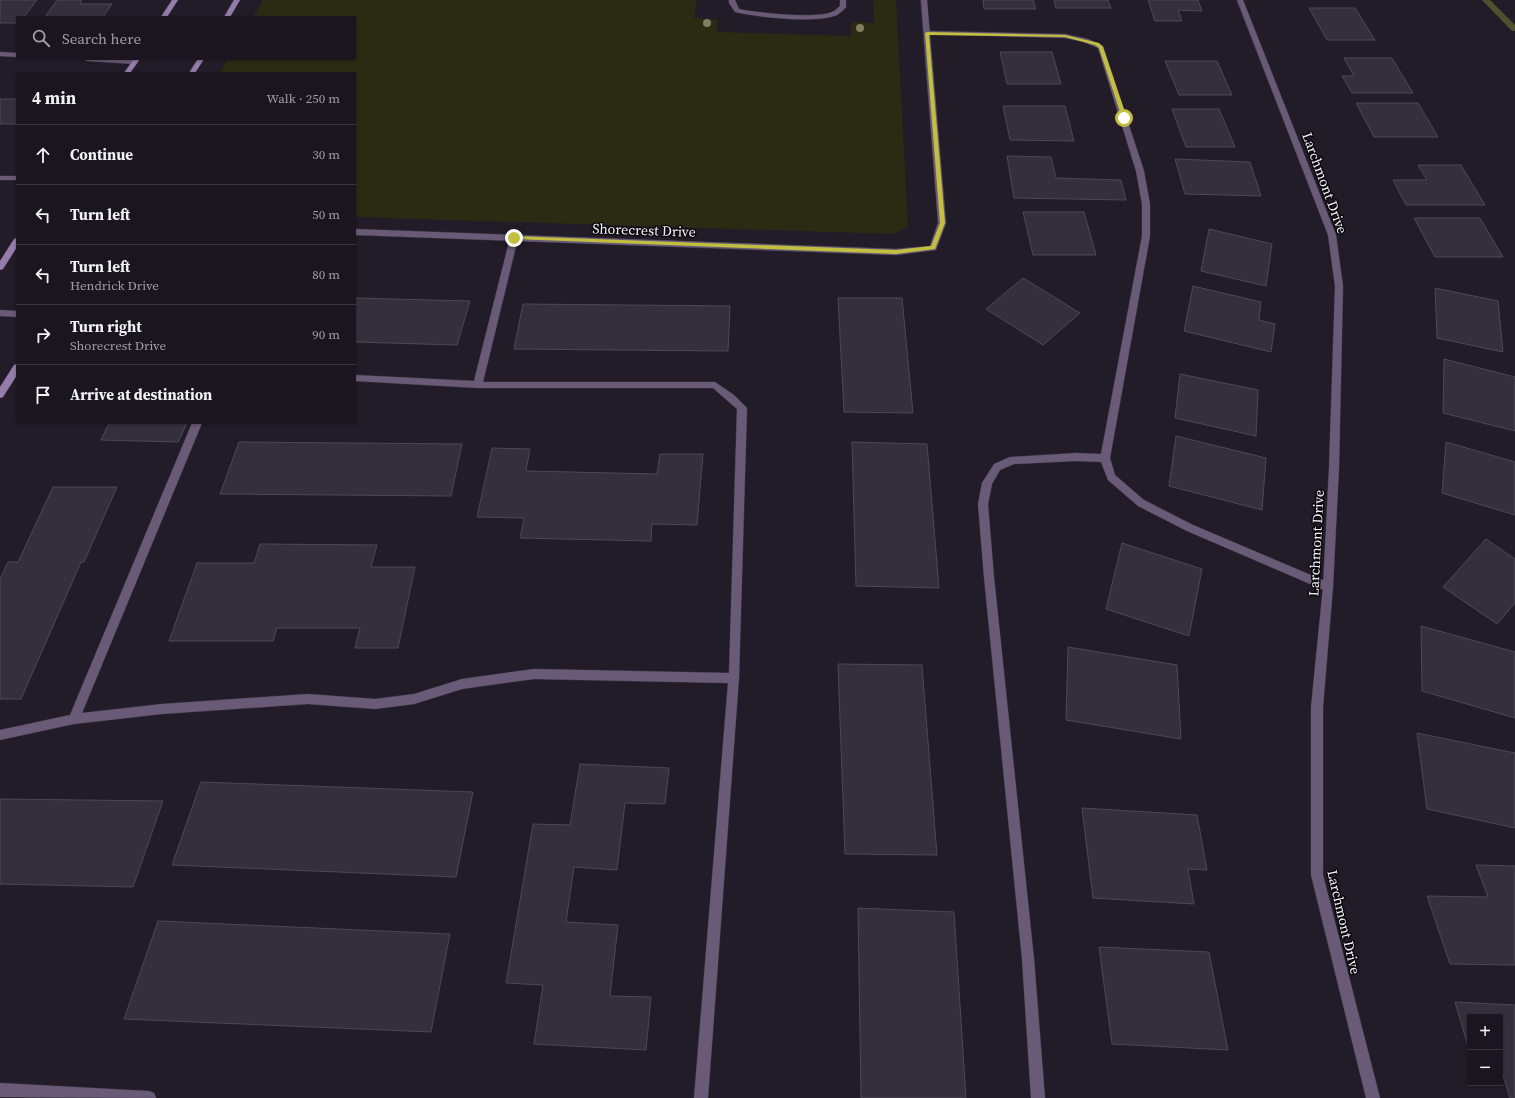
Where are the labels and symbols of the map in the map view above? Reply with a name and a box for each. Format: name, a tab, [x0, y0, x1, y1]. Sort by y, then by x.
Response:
route start	[1115, 109, 1133, 127]
street label: Larchmont Drive	[1297, 130, 1353, 236]
street label: Shorecrest Drive	[592, 218, 696, 242]
route end	[505, 229, 523, 247]
street label: Larchmont Drive	[1303, 489, 1329, 597]
street label: Larchmont Drive	[1322, 868, 1366, 976]

